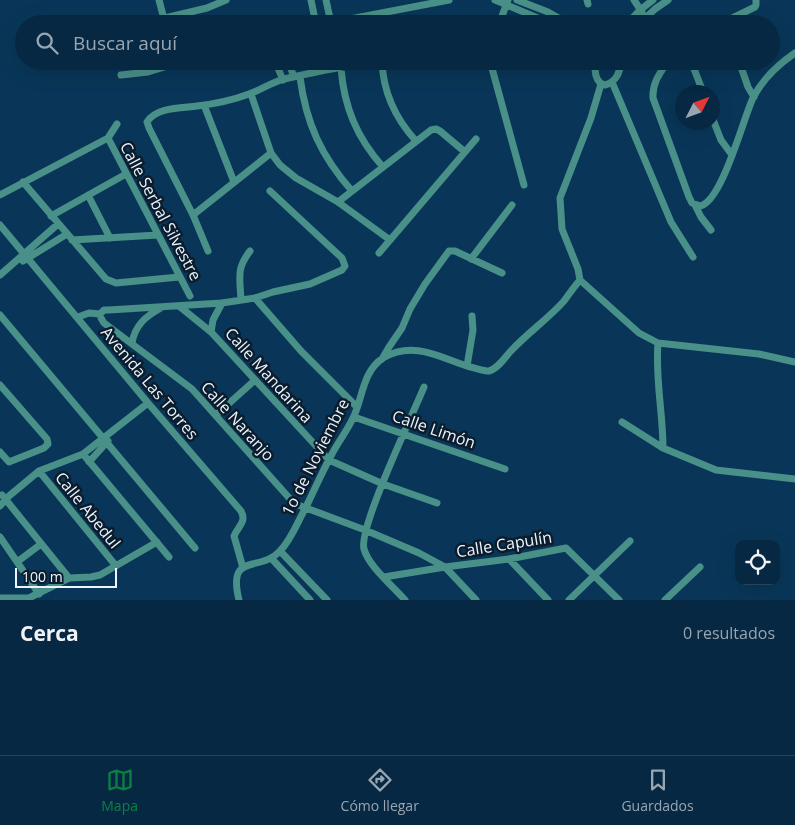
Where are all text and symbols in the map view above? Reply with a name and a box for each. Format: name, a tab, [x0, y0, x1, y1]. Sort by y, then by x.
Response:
search box	[15, 15, 780, 70]
icon: search	[33, 29, 61, 57]
text: Buscar aquí	[73, 30, 177, 56]
north arrow	[675, 85, 720, 130]
street label: Calle Serbal Silvestre	[115, 138, 207, 284]
street label: Avenida Las Torres	[96, 322, 204, 444]
street label: Calle Mandarina	[220, 323, 318, 427]
street label: Calle Naranjo	[196, 376, 280, 466]
street label: 1o de Noviembre	[276, 395, 354, 519]
street label: Calle Limón	[389, 404, 479, 454]
street label: Calle Abedul	[50, 467, 126, 553]
street label: Calle Capulín	[455, 526, 553, 562]
map controls	[735, 540, 780, 585]
button: locate	[735, 540, 780, 585]
scale bar	[15, 565, 118, 588]
text: 100 m	[22, 567, 63, 586]
text: Cerca	[20, 619, 79, 647]
text: 0 resultados	[683, 622, 775, 644]
tab: Mapa	[101, 766, 138, 815]
tab: Cómo llegar	[341, 766, 419, 815]
tab: Guardados	[621, 766, 694, 815]

